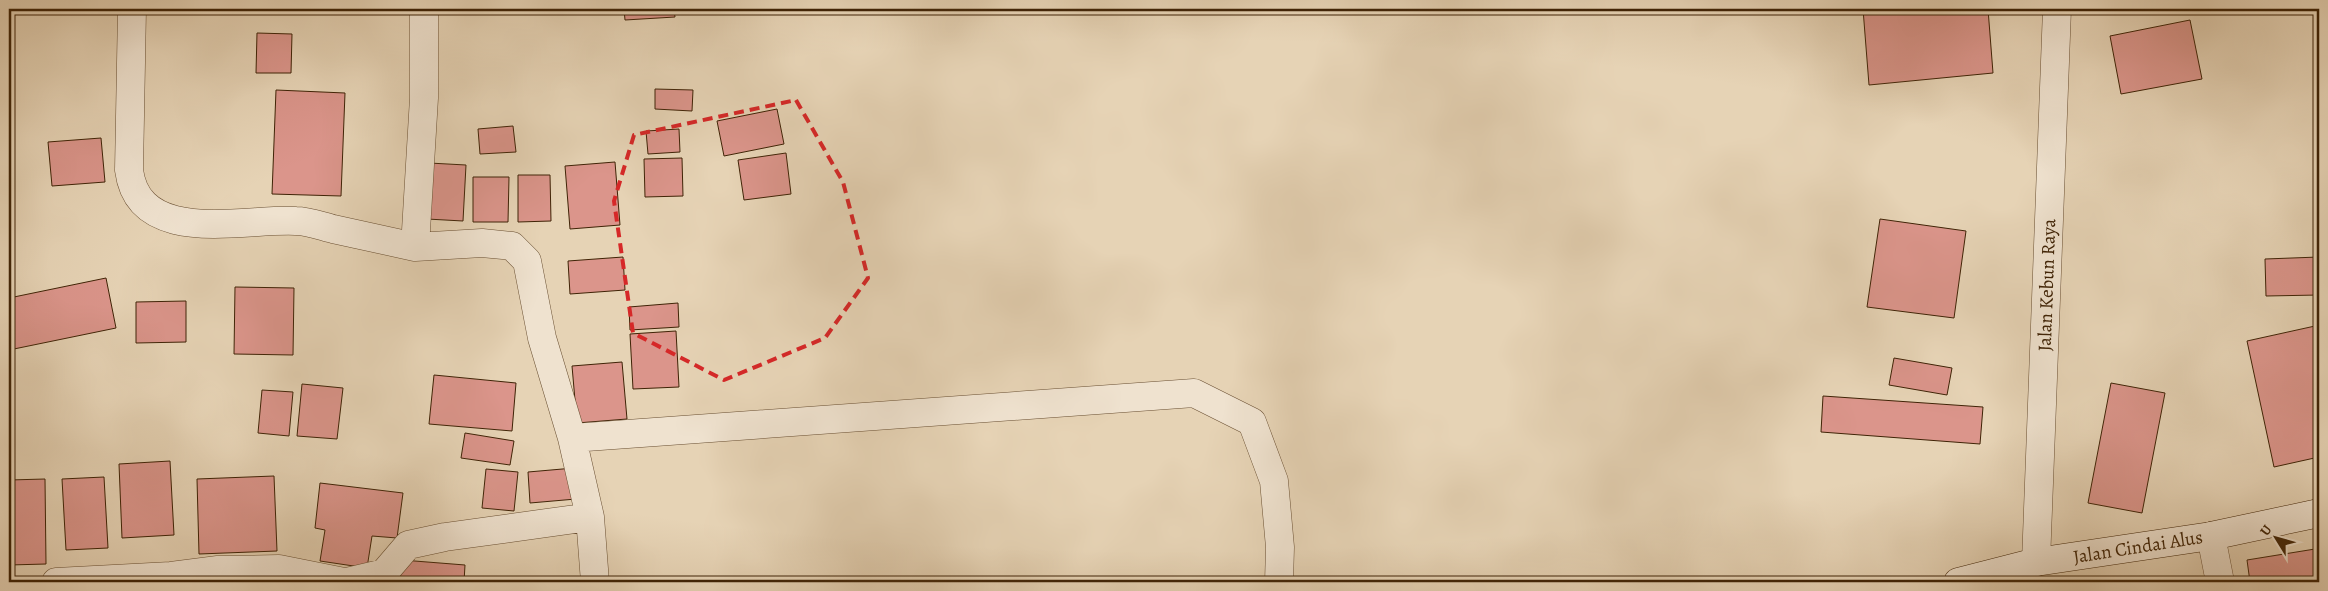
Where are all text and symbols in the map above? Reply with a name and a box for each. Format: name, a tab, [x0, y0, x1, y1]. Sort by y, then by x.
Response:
street label: Jalan Kebun Raya	[2032, 218, 2062, 352]
north arrow	[2250, 514, 2300, 564]
text: U	[2256, 521, 2276, 540]
street label: Jalan Cindai Alus	[2071, 524, 2205, 570]

